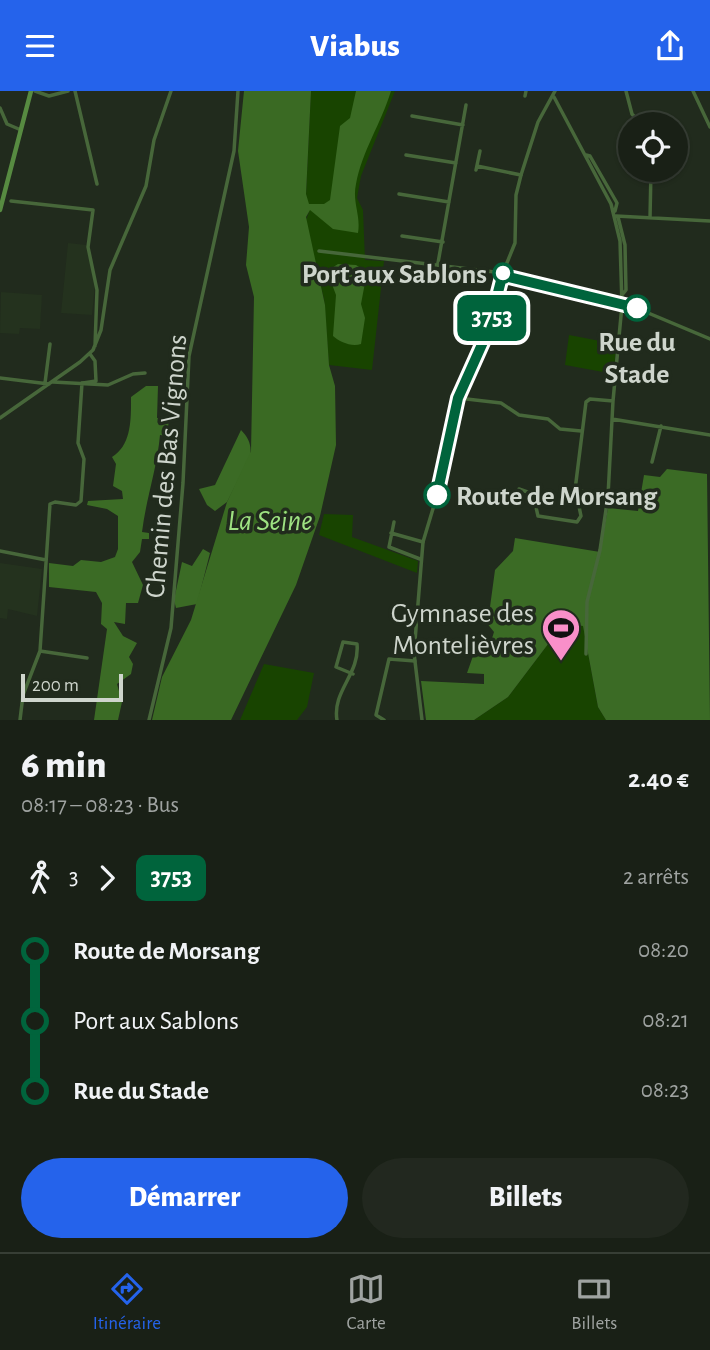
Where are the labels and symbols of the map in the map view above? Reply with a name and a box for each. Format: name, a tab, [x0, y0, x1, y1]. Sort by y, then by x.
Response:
place label: Port aux Sablons	[302, 261, 487, 289]
marker: Port aux Sablons	[493, 263, 513, 283]
line badge: 3753	[443, 295, 541, 341]
marker: Rue du Stade	[624, 295, 650, 321]
place label: Rue du Stade	[598, 329, 676, 389]
street label: Chemin des Bas Vignons	[142, 333, 192, 599]
marker: Route de Morsang	[424, 482, 450, 508]
place label: Route de Morsang	[456, 483, 658, 511]
water label: La Seine	[227, 506, 313, 536]
place label: Gymnase des Montelièvres	[391, 600, 534, 660]
sports icon: Gymnase des Montelièvres	[540, 607, 582, 662]
scale bar	[21, 671, 122, 703]

